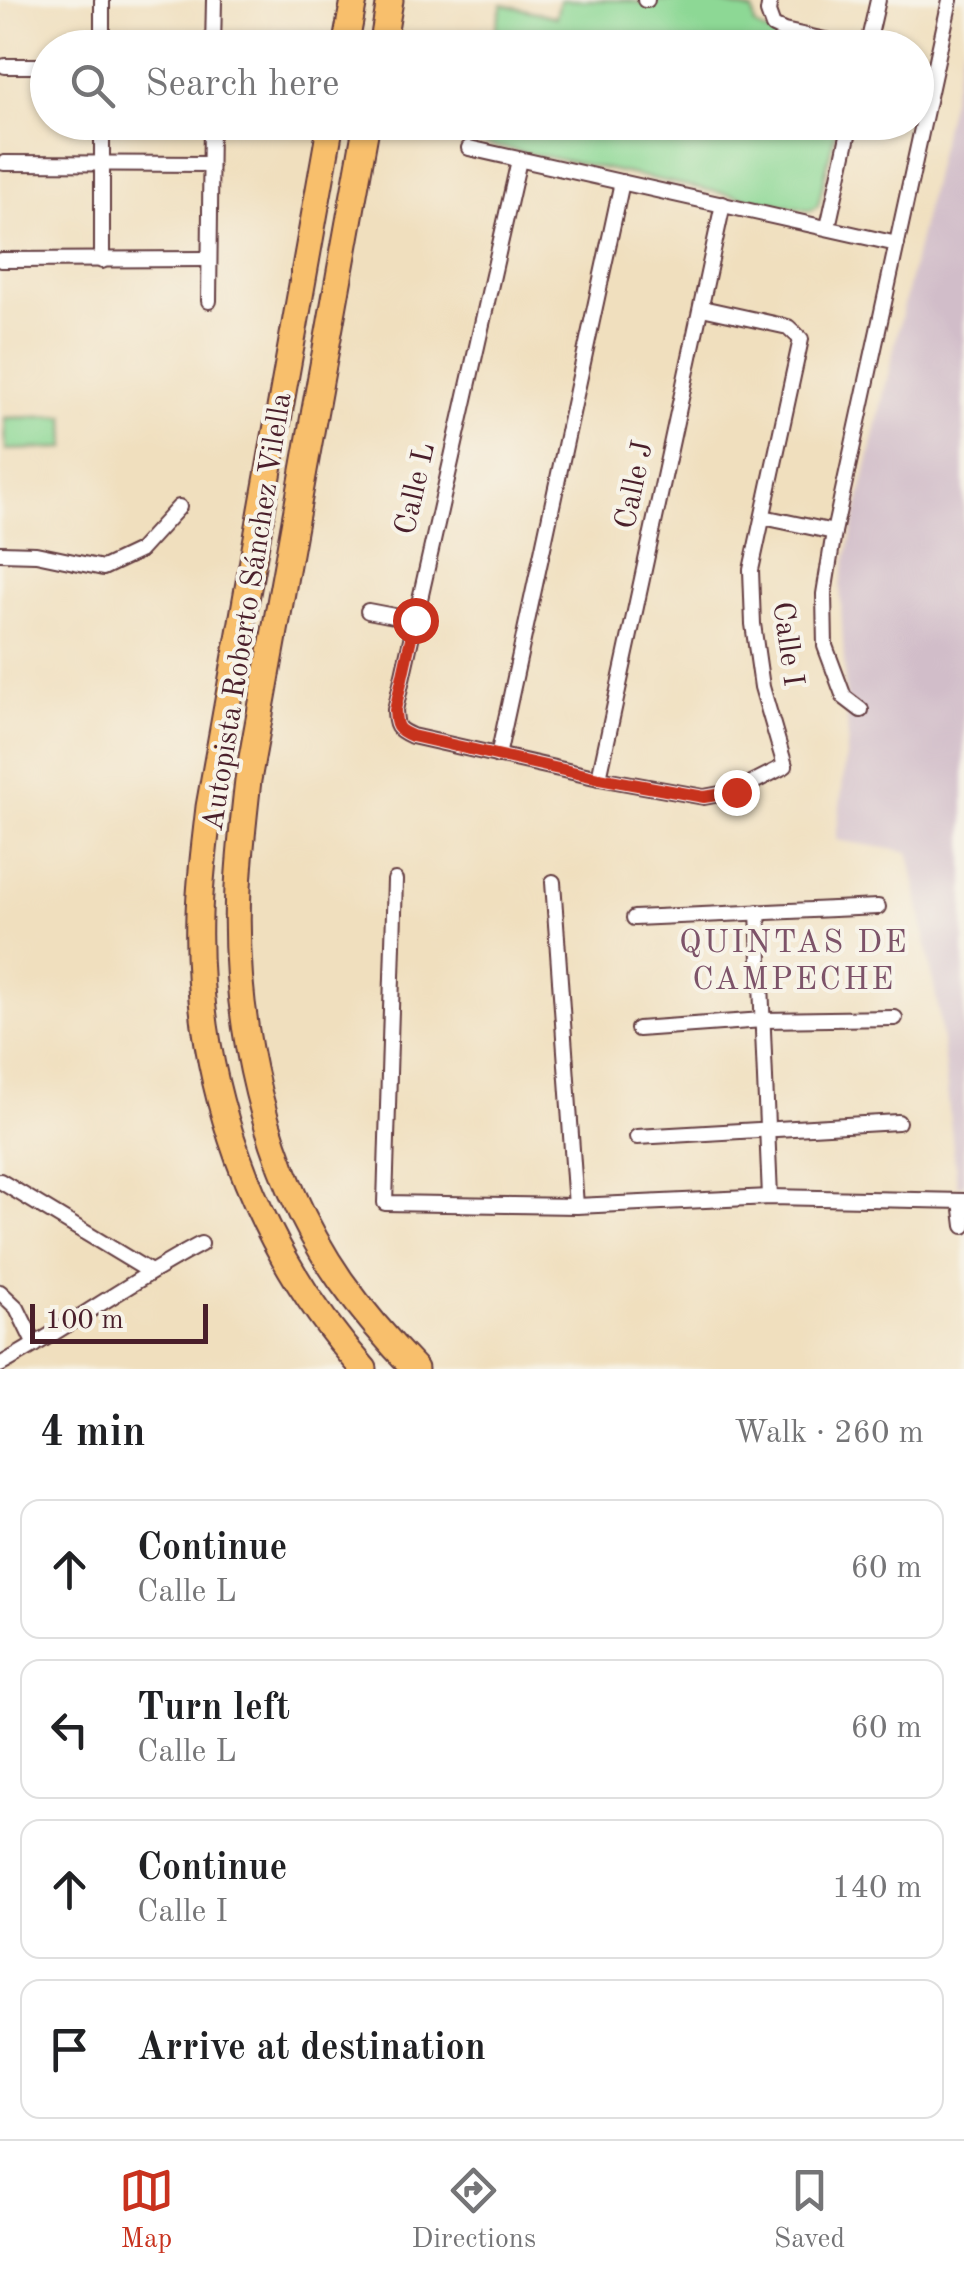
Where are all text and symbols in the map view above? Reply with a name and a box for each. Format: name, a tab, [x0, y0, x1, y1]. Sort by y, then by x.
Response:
search box	[30, 30, 934, 140]
icon: search	[65, 58, 120, 113]
text: Search here	[145, 66, 340, 104]
street label: Autopista Roberto Sánchez Vilella	[198, 390, 298, 833]
street label: Calle J	[611, 438, 659, 532]
street label: Calle L	[391, 440, 441, 538]
route start	[393, 598, 439, 644]
street label: Calle I	[766, 600, 808, 688]
route end	[714, 770, 760, 816]
district label: QUINTAS DE CAMPECHE	[679, 928, 909, 997]
scale bar	[30, 1299, 208, 1344]
text: 100 m	[45, 1307, 124, 1335]
text: 4 min	[40, 1413, 146, 1455]
text: Walk · 260 m	[734, 1418, 924, 1450]
text: Continue	[137, 1530, 287, 1568]
icon: ahead	[42, 1542, 97, 1597]
text: 60 m	[851, 1553, 922, 1585]
text: Calle L	[137, 1577, 237, 1609]
text: Turn left	[137, 1690, 290, 1728]
icon: left	[42, 1702, 97, 1757]
text: 60 m	[851, 1713, 922, 1745]
text: Calle L	[137, 1737, 237, 1769]
text: Continue	[137, 1850, 287, 1888]
icon: ahead	[42, 1862, 97, 1917]
text: 140 m	[832, 1873, 922, 1905]
text: Calle I	[137, 1897, 228, 1929]
icon: arrive	[42, 2022, 97, 2077]
text: Arrive at destination	[137, 2030, 486, 2068]
tab: Map	[119, 2163, 174, 2258]
tab: Directions	[412, 2163, 536, 2258]
tab: Saved	[774, 2163, 845, 2258]

